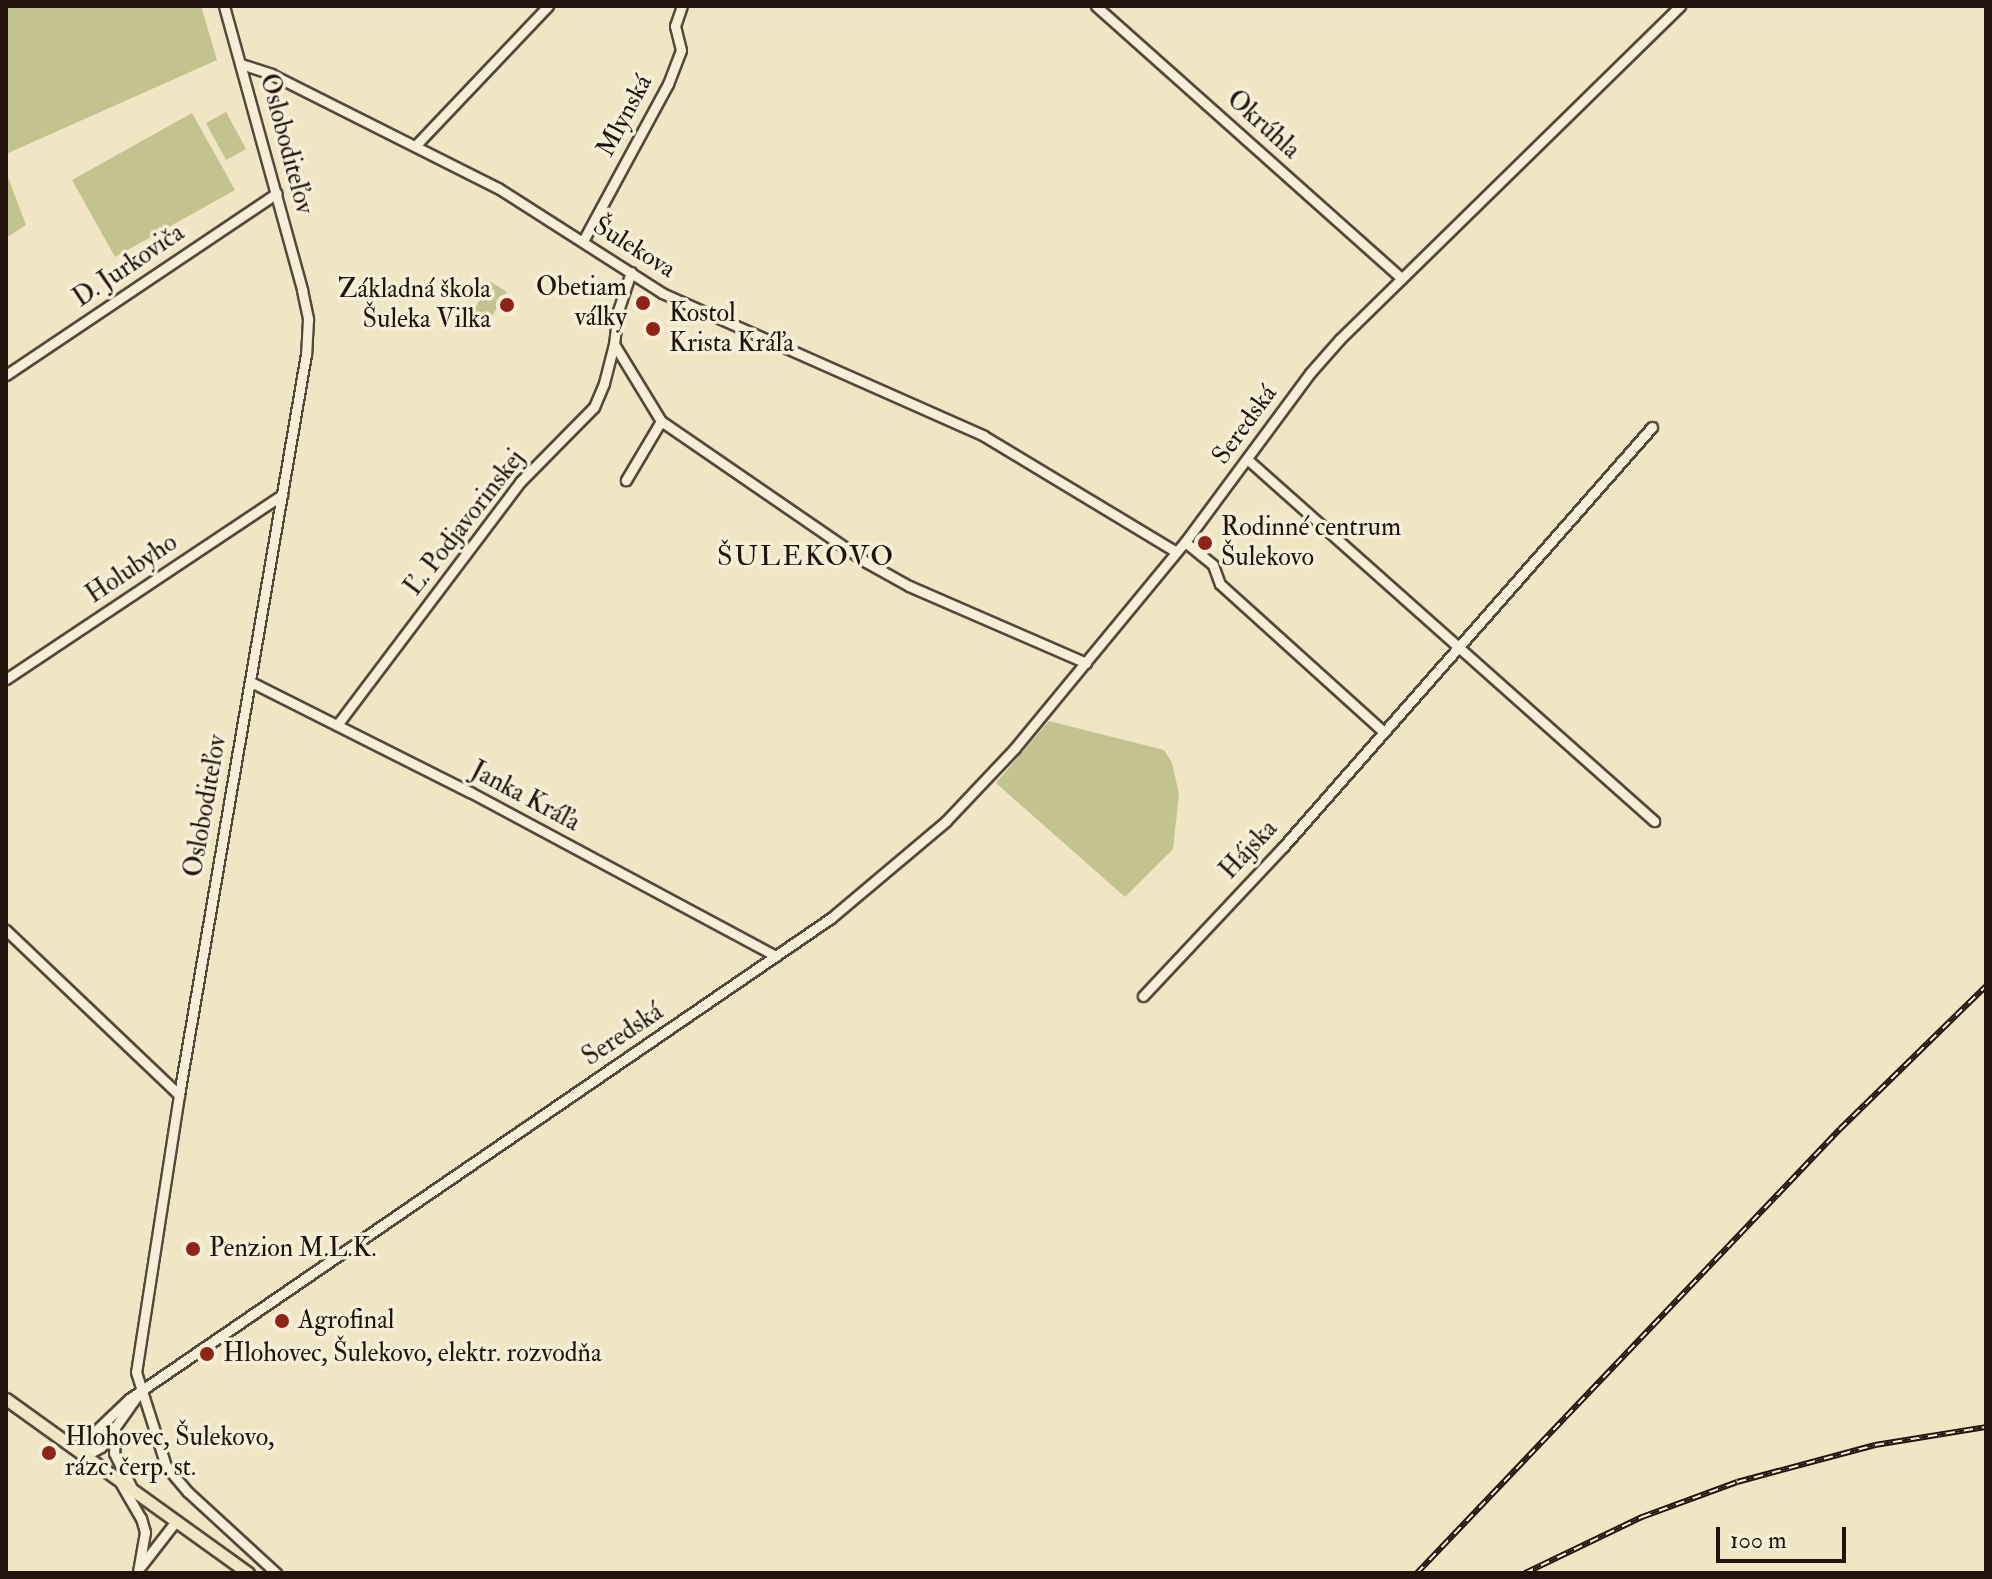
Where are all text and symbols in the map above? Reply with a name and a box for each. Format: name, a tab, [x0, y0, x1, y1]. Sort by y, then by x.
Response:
street label: Osloboditeľov	[252, 70, 320, 218]
street label: Mlynská	[590, 70, 660, 162]
street label: Okrúhla	[1220, 84, 1306, 166]
street label: Šulekova	[587, 211, 681, 285]
street label: D. Jurkoviča	[68, 217, 190, 315]
place label: Obetiam války	[536, 272, 627, 334]
place label: Základná škola Šuleka Vilka	[338, 274, 491, 336]
marker: Obetiam války	[634, 294, 652, 312]
marker: Základná škola Šuleka Vilka	[498, 296, 516, 314]
place label: Kostol Krista Kráľa	[669, 298, 794, 360]
marker: Kostol Krista Kráľa	[644, 320, 662, 338]
street label: Seredská	[1206, 379, 1284, 471]
street label: Ľ. Podjavorinskej	[398, 444, 532, 602]
place label: Rodinné centrum Šulekovo	[1221, 512, 1401, 574]
street label: Holubyho	[80, 527, 184, 611]
marker: Rodinné centrum Šulekovo	[1196, 534, 1214, 552]
district label: ŠULEKOVO	[717, 540, 895, 574]
street label: Osloboditeľov	[178, 732, 234, 880]
street label: Janka Kráľa	[465, 755, 585, 839]
street label: Hájska	[1214, 814, 1284, 886]
street label: Seredská	[577, 997, 669, 1073]
place label: Penzion M.L.K.	[209, 1233, 376, 1265]
marker: Penzion M.L.K.	[184, 1240, 202, 1258]
place label: Agrofinal	[298, 1305, 394, 1337]
marker: Agrofinal	[273, 1312, 291, 1330]
place label: Hlohovec, Šulekovo, elektr. rozvodňa	[223, 1338, 602, 1370]
marker: Hlohovec, Šulekovo, elektr. rozvodňa	[198, 1345, 216, 1363]
place label: Hlohovec, Šulekovo, rázc. čerp. st.	[65, 1422, 274, 1484]
marker: Hlohovec, Šulekovo, rázc. čerp. st.	[40, 1444, 58, 1462]
scale bar	[1720, 1511, 1850, 1561]
text: 100 m	[1730, 1525, 1787, 1556]

